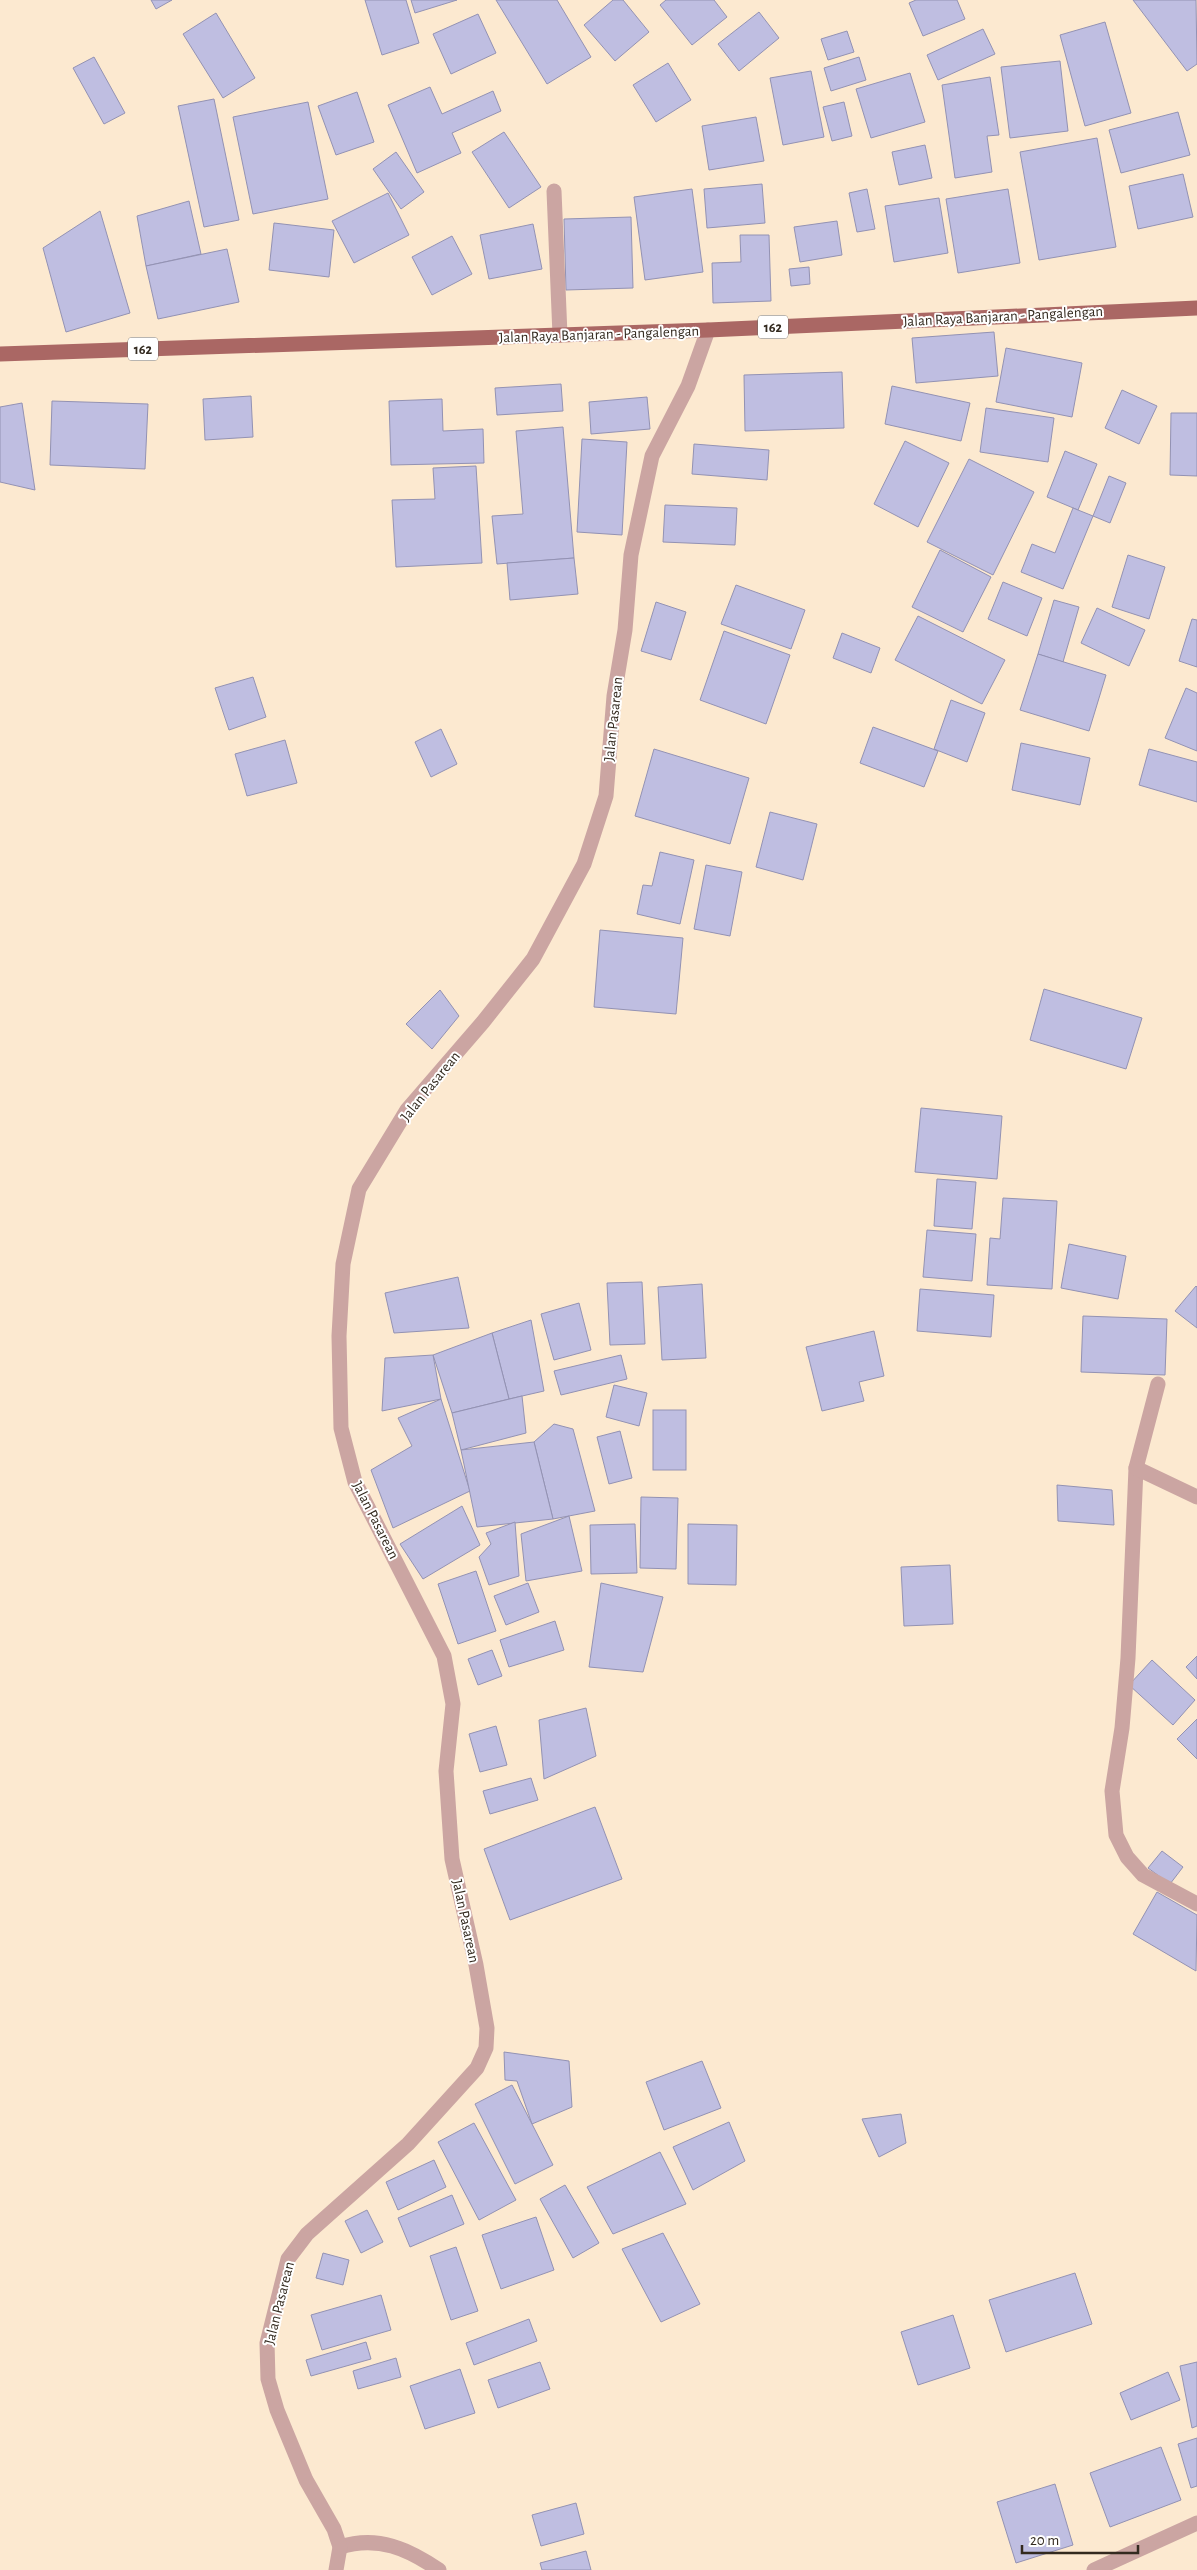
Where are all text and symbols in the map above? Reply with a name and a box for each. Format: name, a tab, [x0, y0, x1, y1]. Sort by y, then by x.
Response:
street label: Jalan Raya Banjaran - Pangalengan	[903, 304, 1103, 329]
road number: 162	[758, 316, 788, 338]
street label: Jalan Raya Banjaran - Pangalengan	[499, 324, 699, 345]
road number: 162	[128, 338, 158, 360]
street label: Jalan Pasarean	[602, 676, 625, 762]
street label: Jalan Pasarean	[398, 1049, 463, 1124]
street label: Jalan Pasarean	[350, 1479, 402, 1561]
street label: Jalan Pasarean	[449, 1878, 482, 1964]
street label: Jalan Pasarean	[262, 2260, 297, 2346]
scale bar	[1022, 2522, 1138, 2554]
text: 20 m	[1030, 2533, 1059, 2548]

